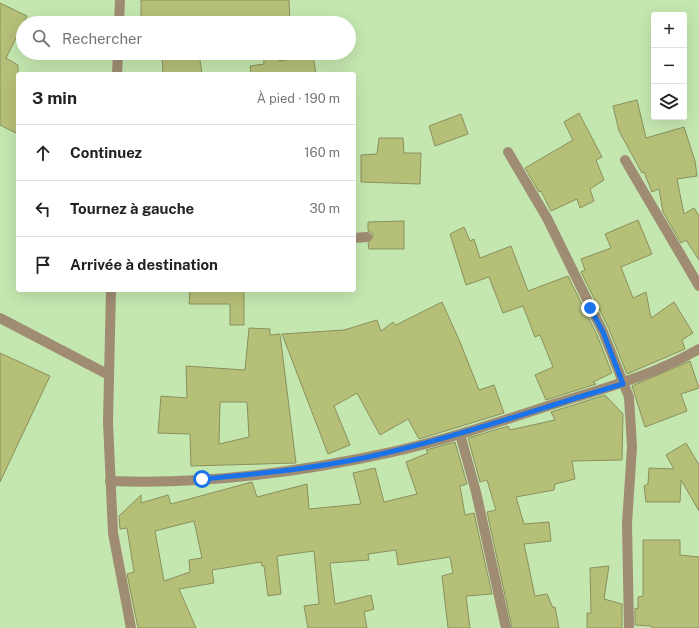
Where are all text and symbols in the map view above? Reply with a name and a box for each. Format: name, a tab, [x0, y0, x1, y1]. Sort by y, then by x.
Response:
map controls	[651, 12, 687, 120]
button: +	[651, 12, 687, 48]
search box	[16, 16, 356, 60]
icon: search	[30, 27, 52, 49]
text: Rechercher	[62, 30, 142, 47]
button: −	[651, 48, 687, 84]
button: layers	[651, 84, 687, 120]
text: 3 min	[32, 88, 77, 108]
text: À pied · 190 m	[257, 91, 340, 106]
icon: ahead	[32, 142, 54, 164]
text: Continuez	[70, 144, 142, 161]
text: 160 m	[304, 145, 340, 160]
icon: left	[32, 198, 54, 220]
text: Tournez à gauche	[70, 200, 194, 217]
text: 30 m	[310, 201, 340, 216]
icon: arrive	[32, 254, 54, 276]
text: Arrivée à destination	[70, 256, 218, 273]
route end	[581, 299, 599, 317]
route start	[193, 470, 211, 488]

